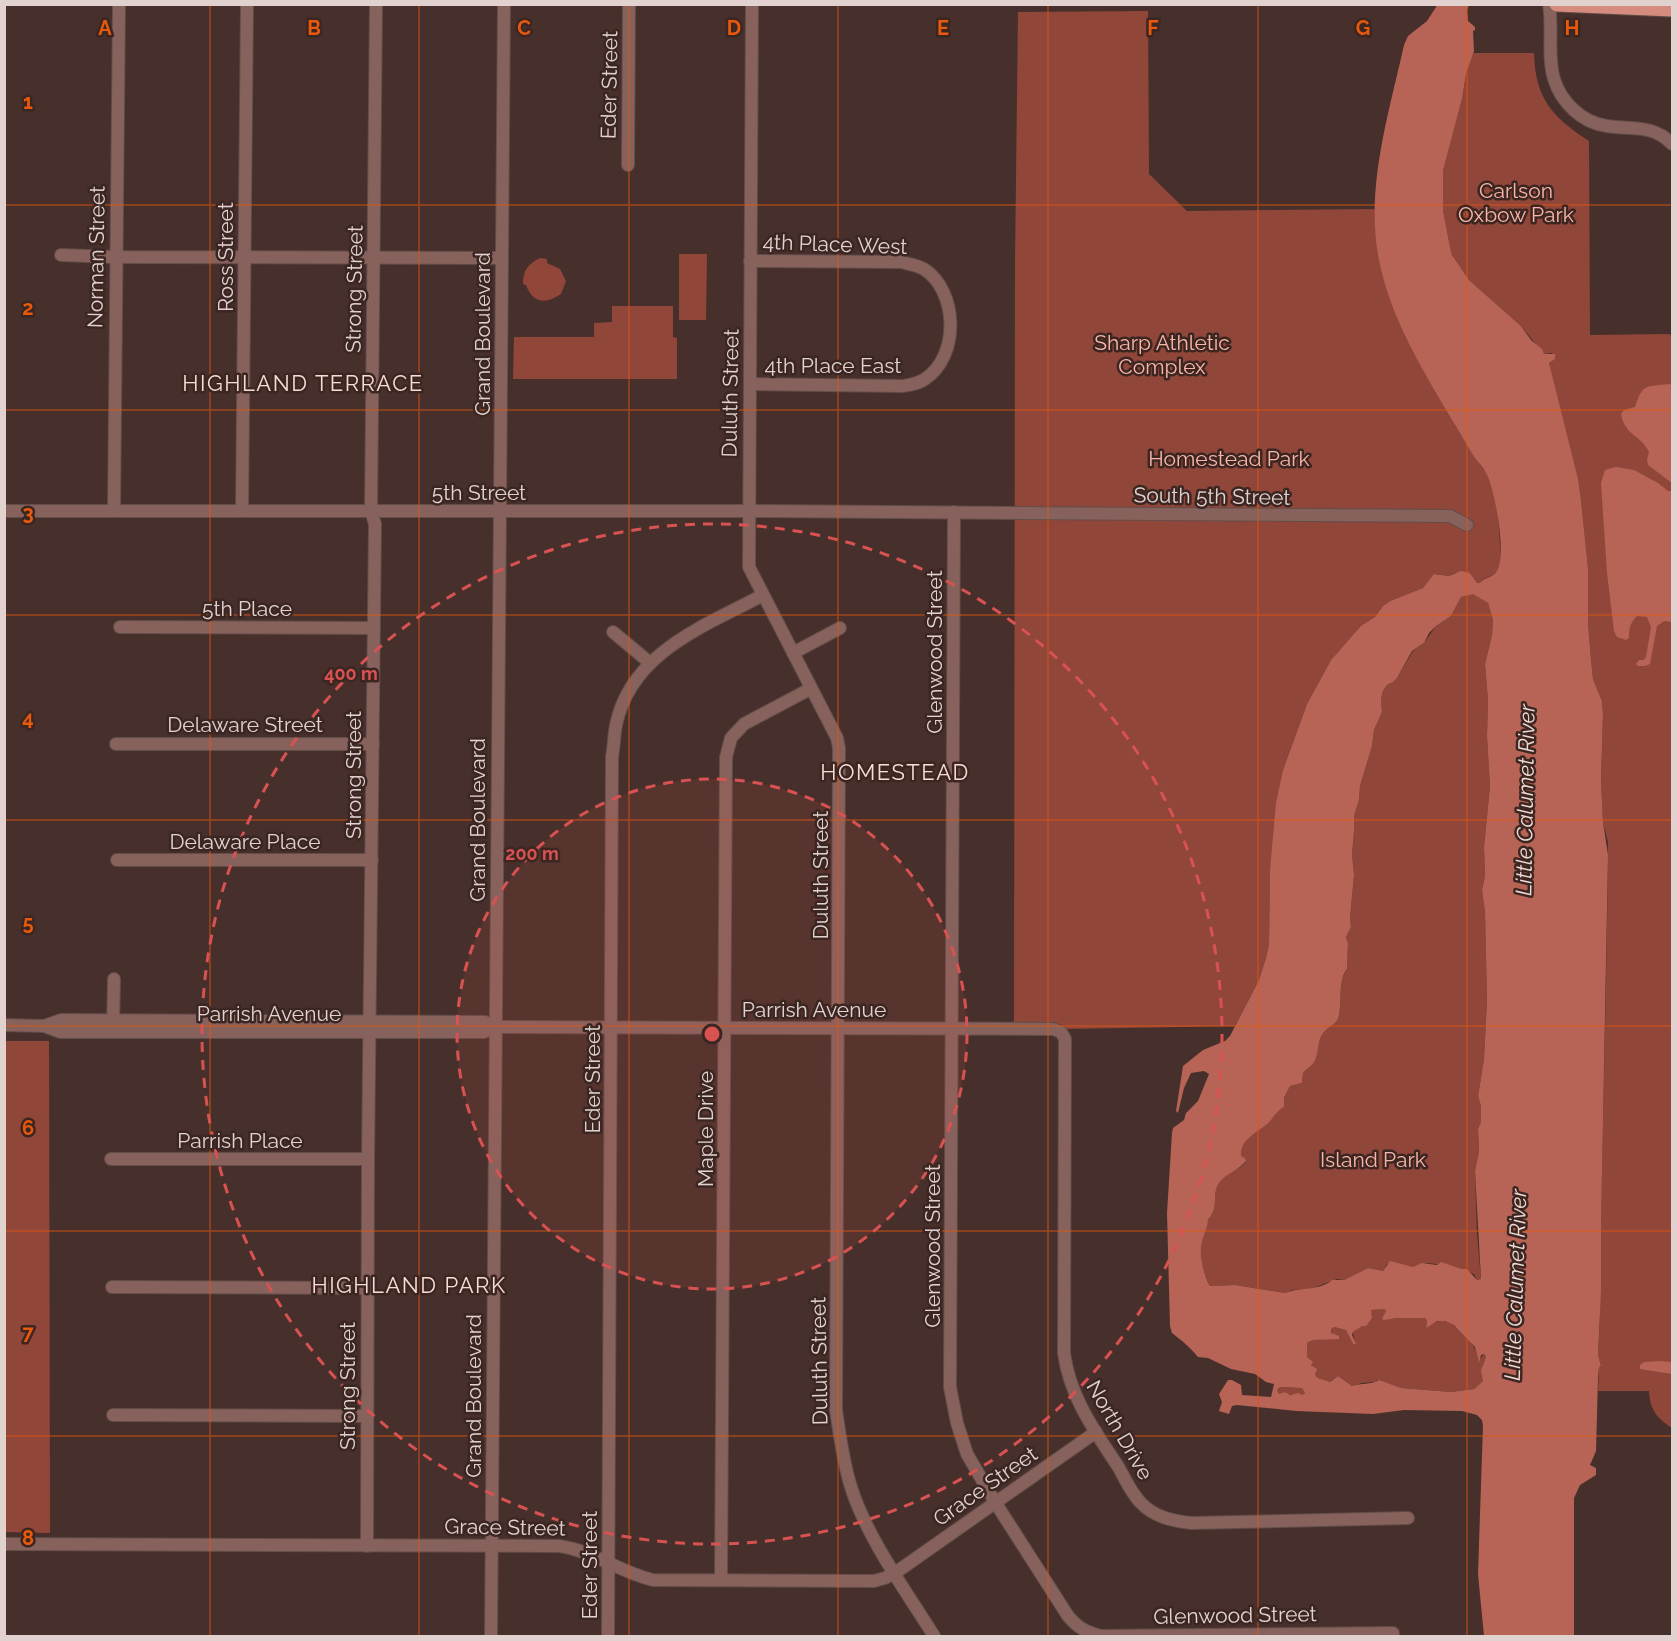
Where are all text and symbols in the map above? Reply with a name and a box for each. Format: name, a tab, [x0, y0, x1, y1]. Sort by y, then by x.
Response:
text: A	[98, 16, 112, 40]
text: B	[307, 16, 321, 40]
text: C	[517, 16, 531, 40]
text: D	[727, 16, 741, 40]
text: E	[937, 16, 949, 40]
text: F	[1147, 16, 1159, 40]
text: G	[1356, 16, 1370, 40]
text: H	[1565, 16, 1579, 40]
street label: Eder Street	[596, 31, 622, 139]
text: 1	[23, 90, 33, 114]
park label: Carlson Oxbow Park	[1458, 178, 1574, 227]
street label: Norman Street	[82, 186, 110, 328]
street label: Ross Street	[213, 202, 238, 312]
street label: Strong Street	[340, 225, 368, 353]
street label: 4th Place West	[762, 229, 908, 259]
street label: Grand Boulevard	[470, 252, 495, 416]
text: 2	[22, 296, 34, 320]
street label: Duluth Street	[716, 329, 744, 457]
park label: Sharp Athletic Complex	[1094, 330, 1230, 379]
street label: 4th Place East	[765, 353, 901, 378]
district label: HIGHLAND TERRACE	[182, 370, 424, 396]
park label: Homestead Park	[1148, 446, 1310, 471]
street label: 5th Street	[432, 480, 526, 505]
street label: South 5th Street	[1133, 482, 1291, 510]
text: 3	[22, 501, 34, 525]
street label: Glenwood Street	[922, 570, 947, 734]
street label: 5th Place	[202, 596, 292, 621]
text: 400 m	[324, 663, 378, 684]
water label: Little Calumet River	[1510, 702, 1540, 896]
text: 4	[22, 706, 34, 730]
street label: Strong Street	[341, 711, 366, 839]
street label: Delaware Street	[167, 712, 323, 737]
street label: Grand Boulevard	[465, 738, 490, 902]
district label: HOMESTEAD	[820, 759, 970, 785]
street label: Duluth Street	[808, 811, 833, 939]
street label: Delaware Place	[169, 829, 321, 854]
text: 200 m	[505, 843, 559, 864]
text: 5	[22, 911, 34, 935]
street label: Parrish Avenue	[742, 997, 886, 1022]
street label: Parrish Avenue	[197, 1001, 341, 1026]
centre of rings	[702, 1024, 722, 1044]
street label: Eder Street	[580, 1025, 605, 1133]
street label: Maple Drive	[693, 1071, 718, 1187]
text: 6	[22, 1116, 34, 1140]
street label: Parrish Place	[177, 1128, 303, 1153]
park label: Island Park	[1320, 1147, 1426, 1172]
street label: Glenwood Street	[920, 1164, 945, 1328]
water label: Little Calumet River	[1499, 1187, 1531, 1381]
district label: HIGHLAND PARK	[311, 1272, 507, 1298]
street label: Duluth Street	[805, 1297, 833, 1425]
street label: Grand Boulevard	[461, 1314, 486, 1478]
text: 7	[22, 1321, 34, 1345]
street label: Strong Street	[335, 1322, 360, 1450]
street label: North Drive	[1082, 1376, 1158, 1484]
street label: Grace Street	[928, 1441, 1042, 1531]
street label: Eder Street	[577, 1511, 602, 1619]
street label: Grace Street	[444, 1513, 566, 1541]
text: 8	[22, 1526, 34, 1550]
street label: Glenwood Street	[1153, 1601, 1317, 1629]

